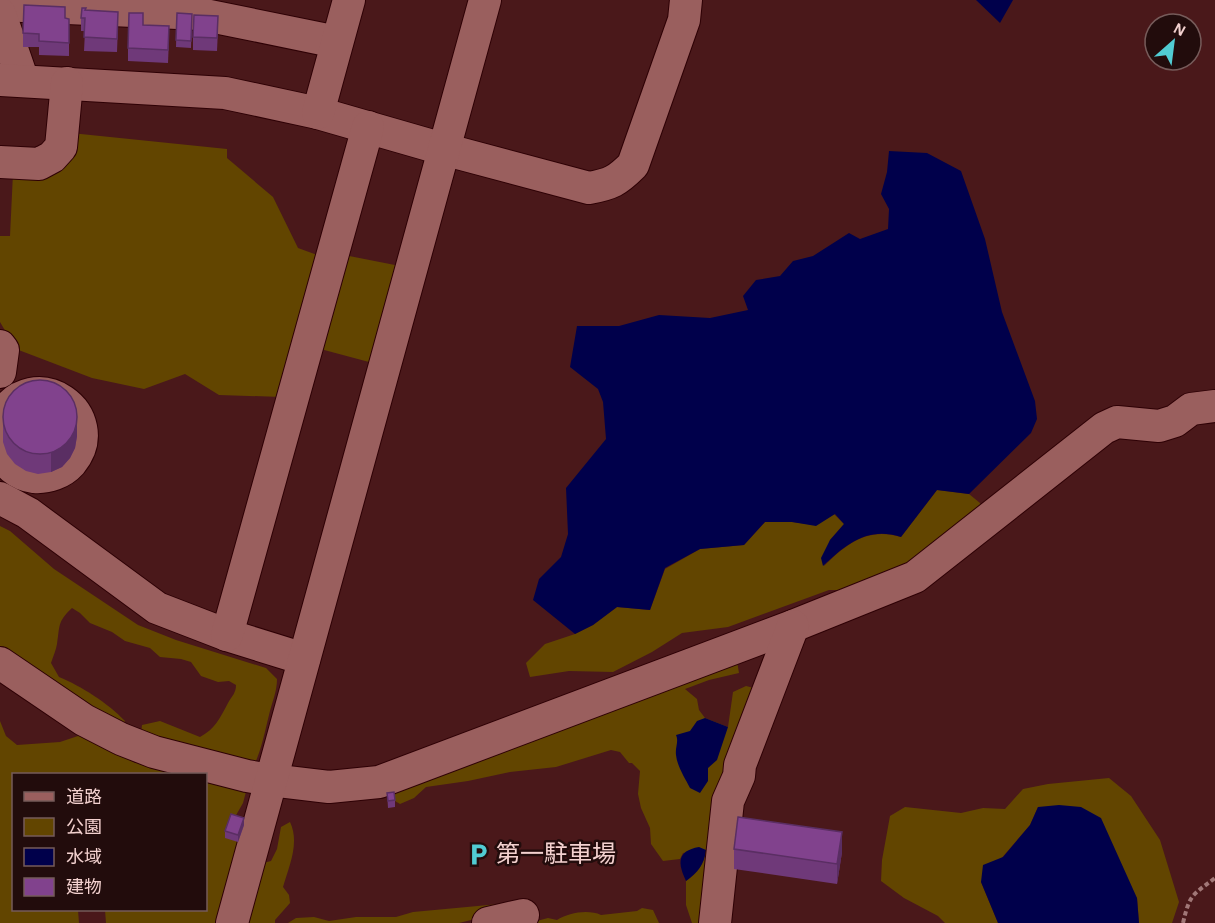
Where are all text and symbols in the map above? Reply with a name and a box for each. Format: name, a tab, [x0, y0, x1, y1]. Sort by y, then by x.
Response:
north arrow	[1143, 12, 1203, 72]
text: N	[1171, 20, 1188, 39]
legend	[12, 773, 207, 911]
text: 道路	[66, 787, 102, 807]
text: 公園	[66, 818, 102, 837]
place label: 第一駐車場	[496, 841, 616, 867]
parking icon: 第一駐車場	[465, 842, 491, 868]
text: 水域	[66, 848, 102, 867]
text: 建物	[66, 877, 102, 897]

